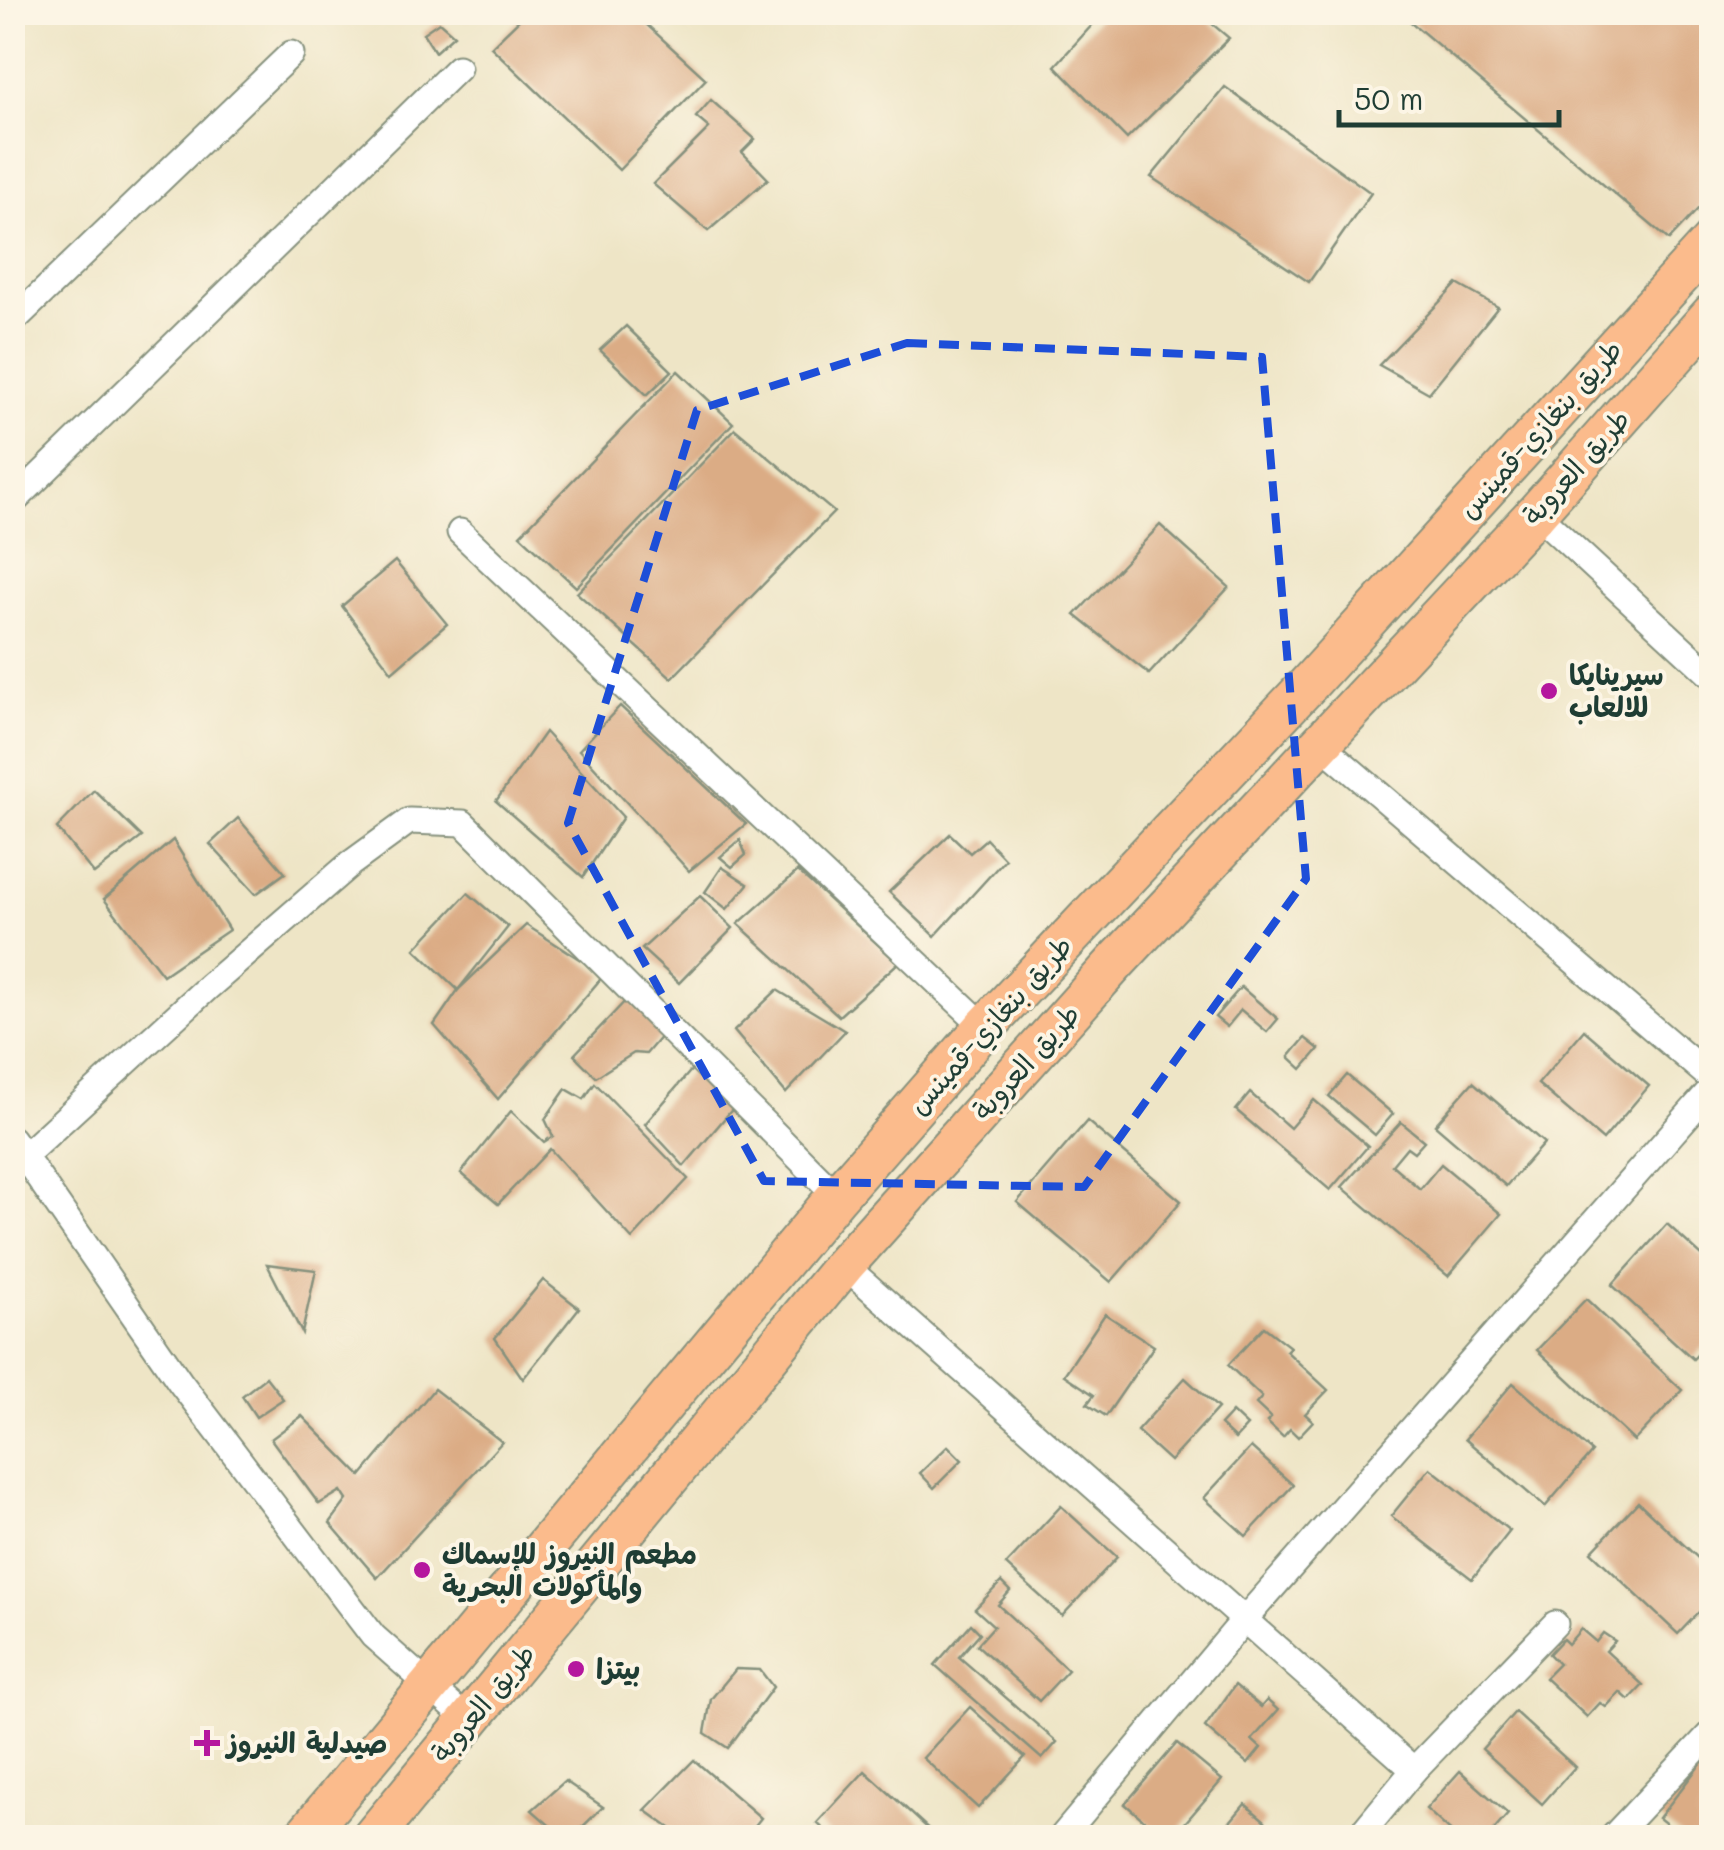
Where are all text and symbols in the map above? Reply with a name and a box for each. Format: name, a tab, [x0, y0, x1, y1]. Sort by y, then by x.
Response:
scale bar	[1339, 65, 1559, 127]
text: 50 m	[1354, 78, 1424, 118]
street label: طريق بنغازي-قمينس	[1449, 331, 1632, 528]
street label: طريق العروبة	[1514, 401, 1638, 533]
place label: سيرينايكا للالعاب	[1569, 656, 1664, 725]
marker: سيرينايكا للالعاب	[1538, 680, 1560, 702]
street label: طريق بنغازي-قمينس	[899, 927, 1082, 1124]
street label: طريق العروبة	[964, 996, 1088, 1128]
place label: مطعم النيروز للإسماك والمأكولات البحرية	[442, 1535, 697, 1605]
marker: مطعم النيروز للإسماك والمأكولات البحرية	[411, 1559, 433, 1581]
street label: طريق العروبة	[422, 1636, 543, 1770]
place label: بيتزا	[596, 1650, 640, 1687]
marker: بيتزا	[565, 1658, 587, 1680]
place label: صيدلية النيروز	[224, 1724, 388, 1763]
marker: صيدلية النيروز	[196, 1732, 218, 1754]

